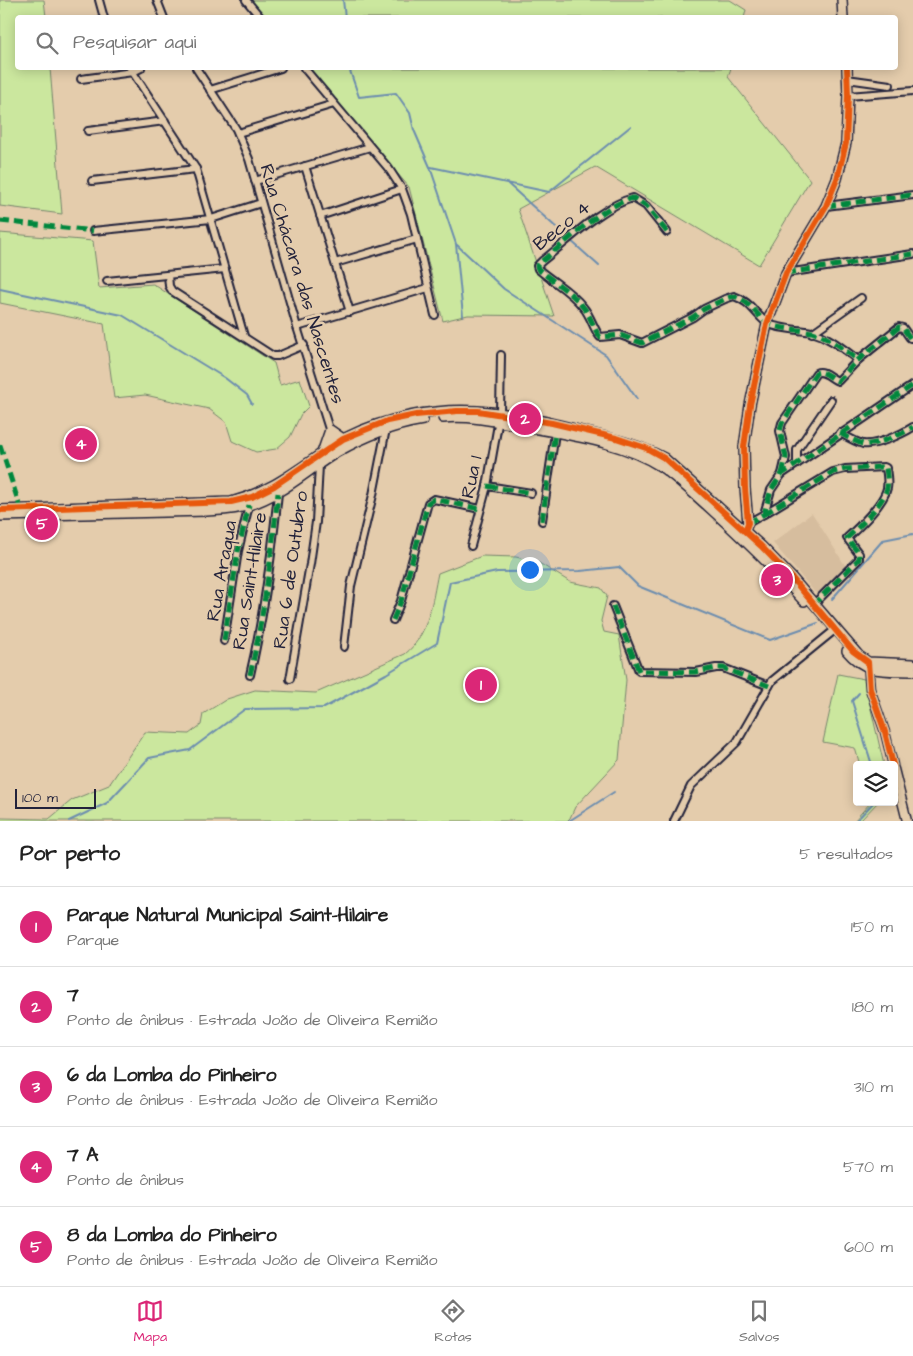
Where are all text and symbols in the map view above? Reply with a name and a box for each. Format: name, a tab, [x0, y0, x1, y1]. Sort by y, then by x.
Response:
search box	[15, 15, 898, 70]
icon: search	[33, 29, 61, 57]
text: Pesquisar aqui	[73, 29, 196, 56]
street label: Rua Chácara das Nascentes	[253, 161, 351, 407]
street label: Beco 4	[527, 194, 597, 258]
pin: 2	[509, 400, 541, 438]
pin: 4	[65, 425, 97, 463]
street label: Rua 1	[454, 453, 490, 501]
street label: Rua 6 de Outubro	[267, 489, 315, 651]
pin: 5	[26, 505, 58, 543]
street label: Rua Saint-Hilaire	[226, 510, 274, 652]
street label: Rua Araqua	[200, 518, 244, 624]
your location	[517, 557, 543, 583]
pin: 3	[761, 561, 793, 599]
pin: 1	[465, 666, 497, 704]
map controls	[853, 761, 898, 806]
button: layers	[853, 761, 898, 806]
scale bar	[15, 786, 96, 809]
text: 100 m	[22, 788, 58, 808]
text: Por perto	[20, 839, 120, 868]
text: 5 resultados	[799, 843, 893, 865]
text: Parque Natural Municipal Saint-Hilaire	[67, 902, 388, 929]
text: 1	[35, 916, 37, 938]
text: 150 m	[851, 916, 893, 938]
text: Parque	[67, 929, 119, 951]
text: 7	[67, 982, 79, 1009]
text: 2	[31, 996, 41, 1018]
text: 180 m	[852, 996, 893, 1018]
text: Ponto de ônibus · Estrada João de Oliveira Remião	[67, 1009, 437, 1031]
text: 6 da Lomba do Pinheiro	[67, 1062, 276, 1089]
text: 3	[32, 1076, 40, 1098]
text: 310 m	[854, 1076, 893, 1098]
text: Ponto de ônibus · Estrada João de Oliveira Remião	[67, 1089, 437, 1111]
text: 7 A	[67, 1142, 98, 1169]
text: 4	[31, 1156, 41, 1178]
text: 570 m	[843, 1156, 893, 1178]
text: Ponto de ônibus	[67, 1169, 184, 1191]
text: 8 da Lomba do Pinheiro	[67, 1222, 277, 1249]
text: 5	[30, 1236, 42, 1258]
text: 600 m	[844, 1236, 893, 1258]
text: Ponto de ônibus · Estrada João de Oliveira Remião	[67, 1249, 437, 1271]
tab: Mapa	[134, 1297, 167, 1347]
tab: Rotas	[434, 1297, 472, 1347]
tab: Salvos	[739, 1297, 779, 1347]

